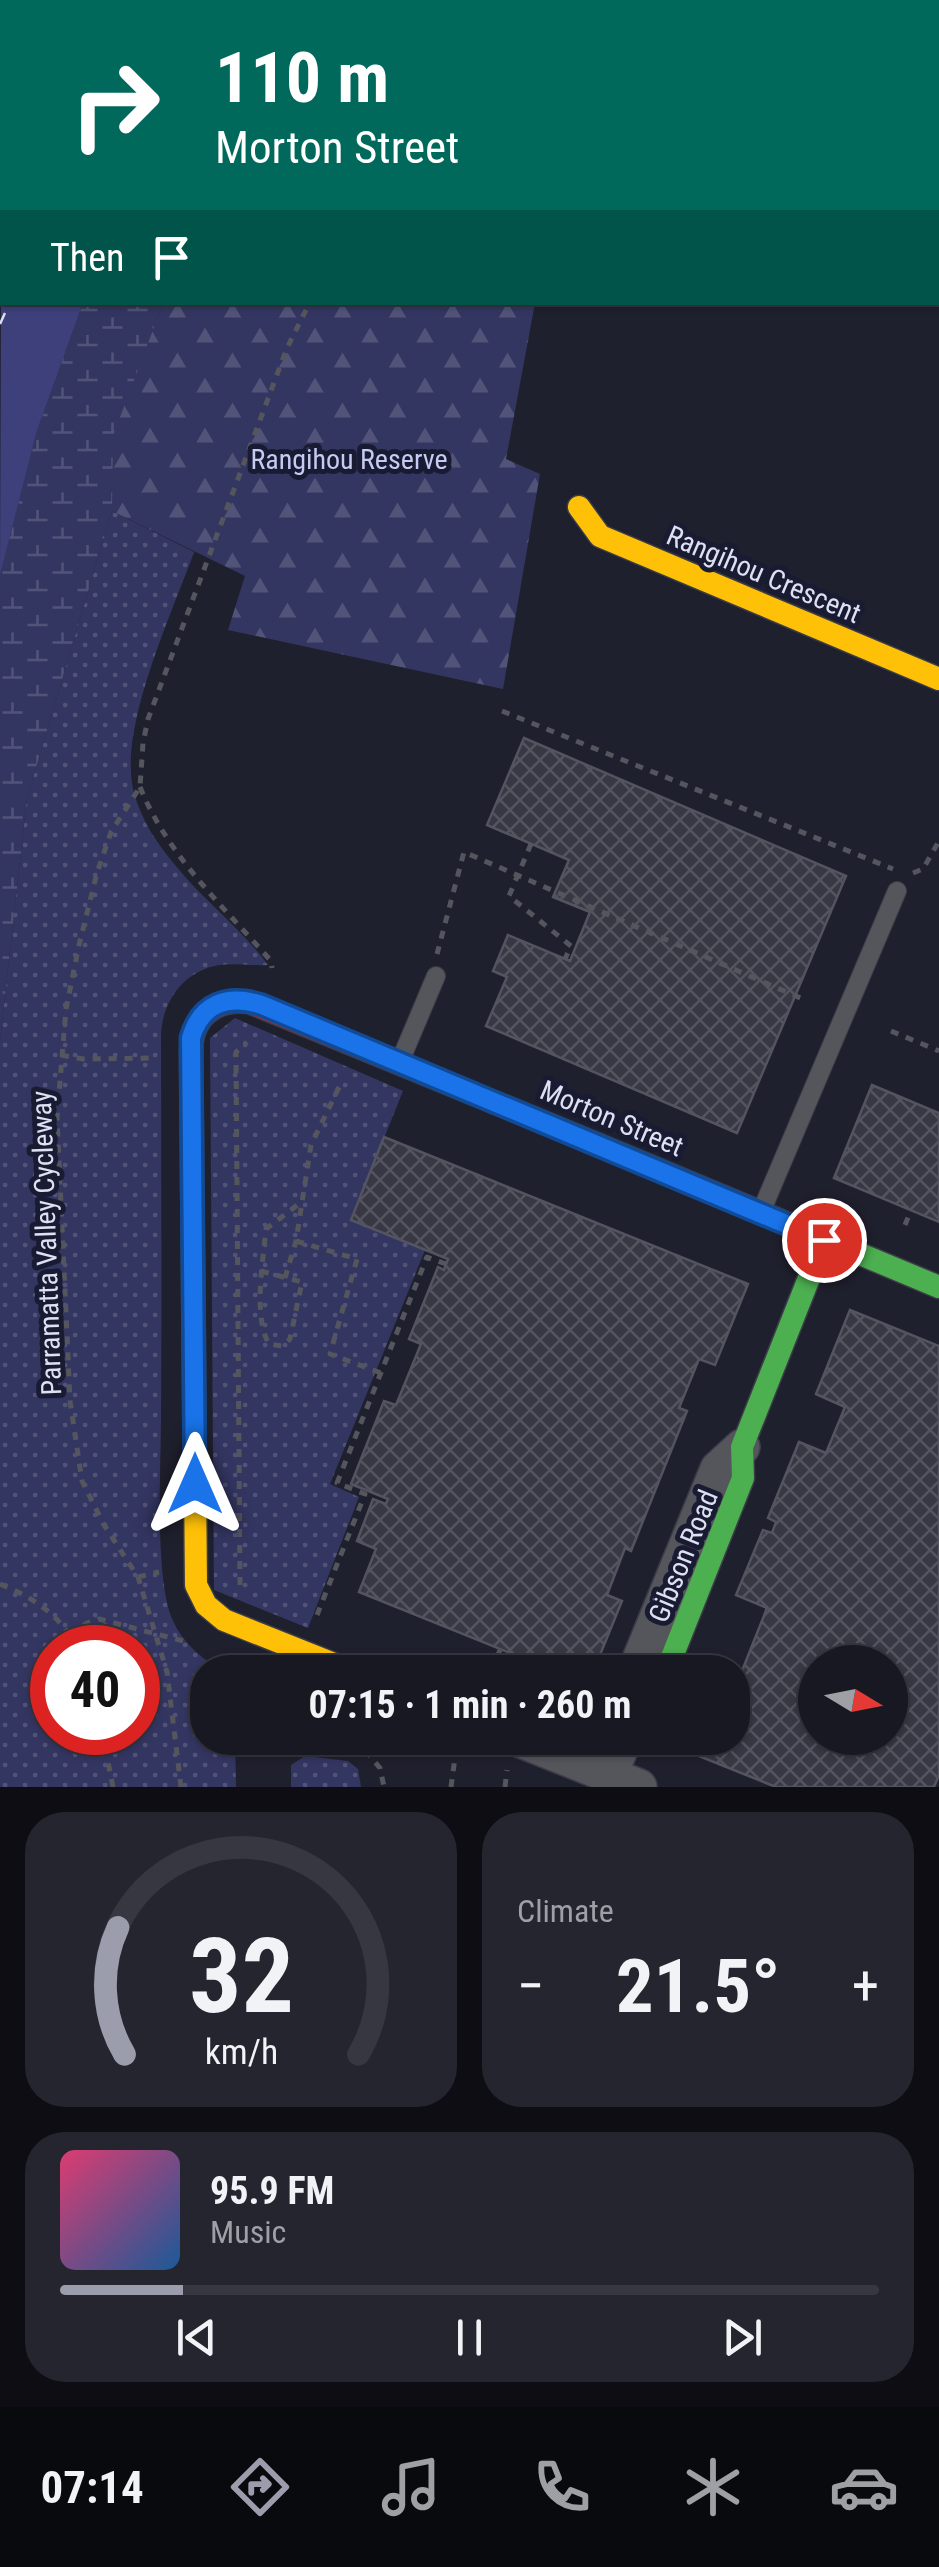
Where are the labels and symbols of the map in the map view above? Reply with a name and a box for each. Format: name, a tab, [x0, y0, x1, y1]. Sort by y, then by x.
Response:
park label: Rangihou Reserve	[250, 443, 448, 476]
street label: Rangihou Crescent	[662, 519, 866, 630]
street label: Morton Street	[535, 1074, 688, 1163]
street label: Parramatta Valley Cycleway	[25, 1090, 68, 1396]
pin	[782, 1198, 867, 1283]
position arrow	[143, 1432, 247, 1536]
street label: Gibson Road	[642, 1485, 725, 1627]
speed limit sign: 40	[30, 1625, 160, 1755]
north arrow	[798, 1645, 908, 1755]

